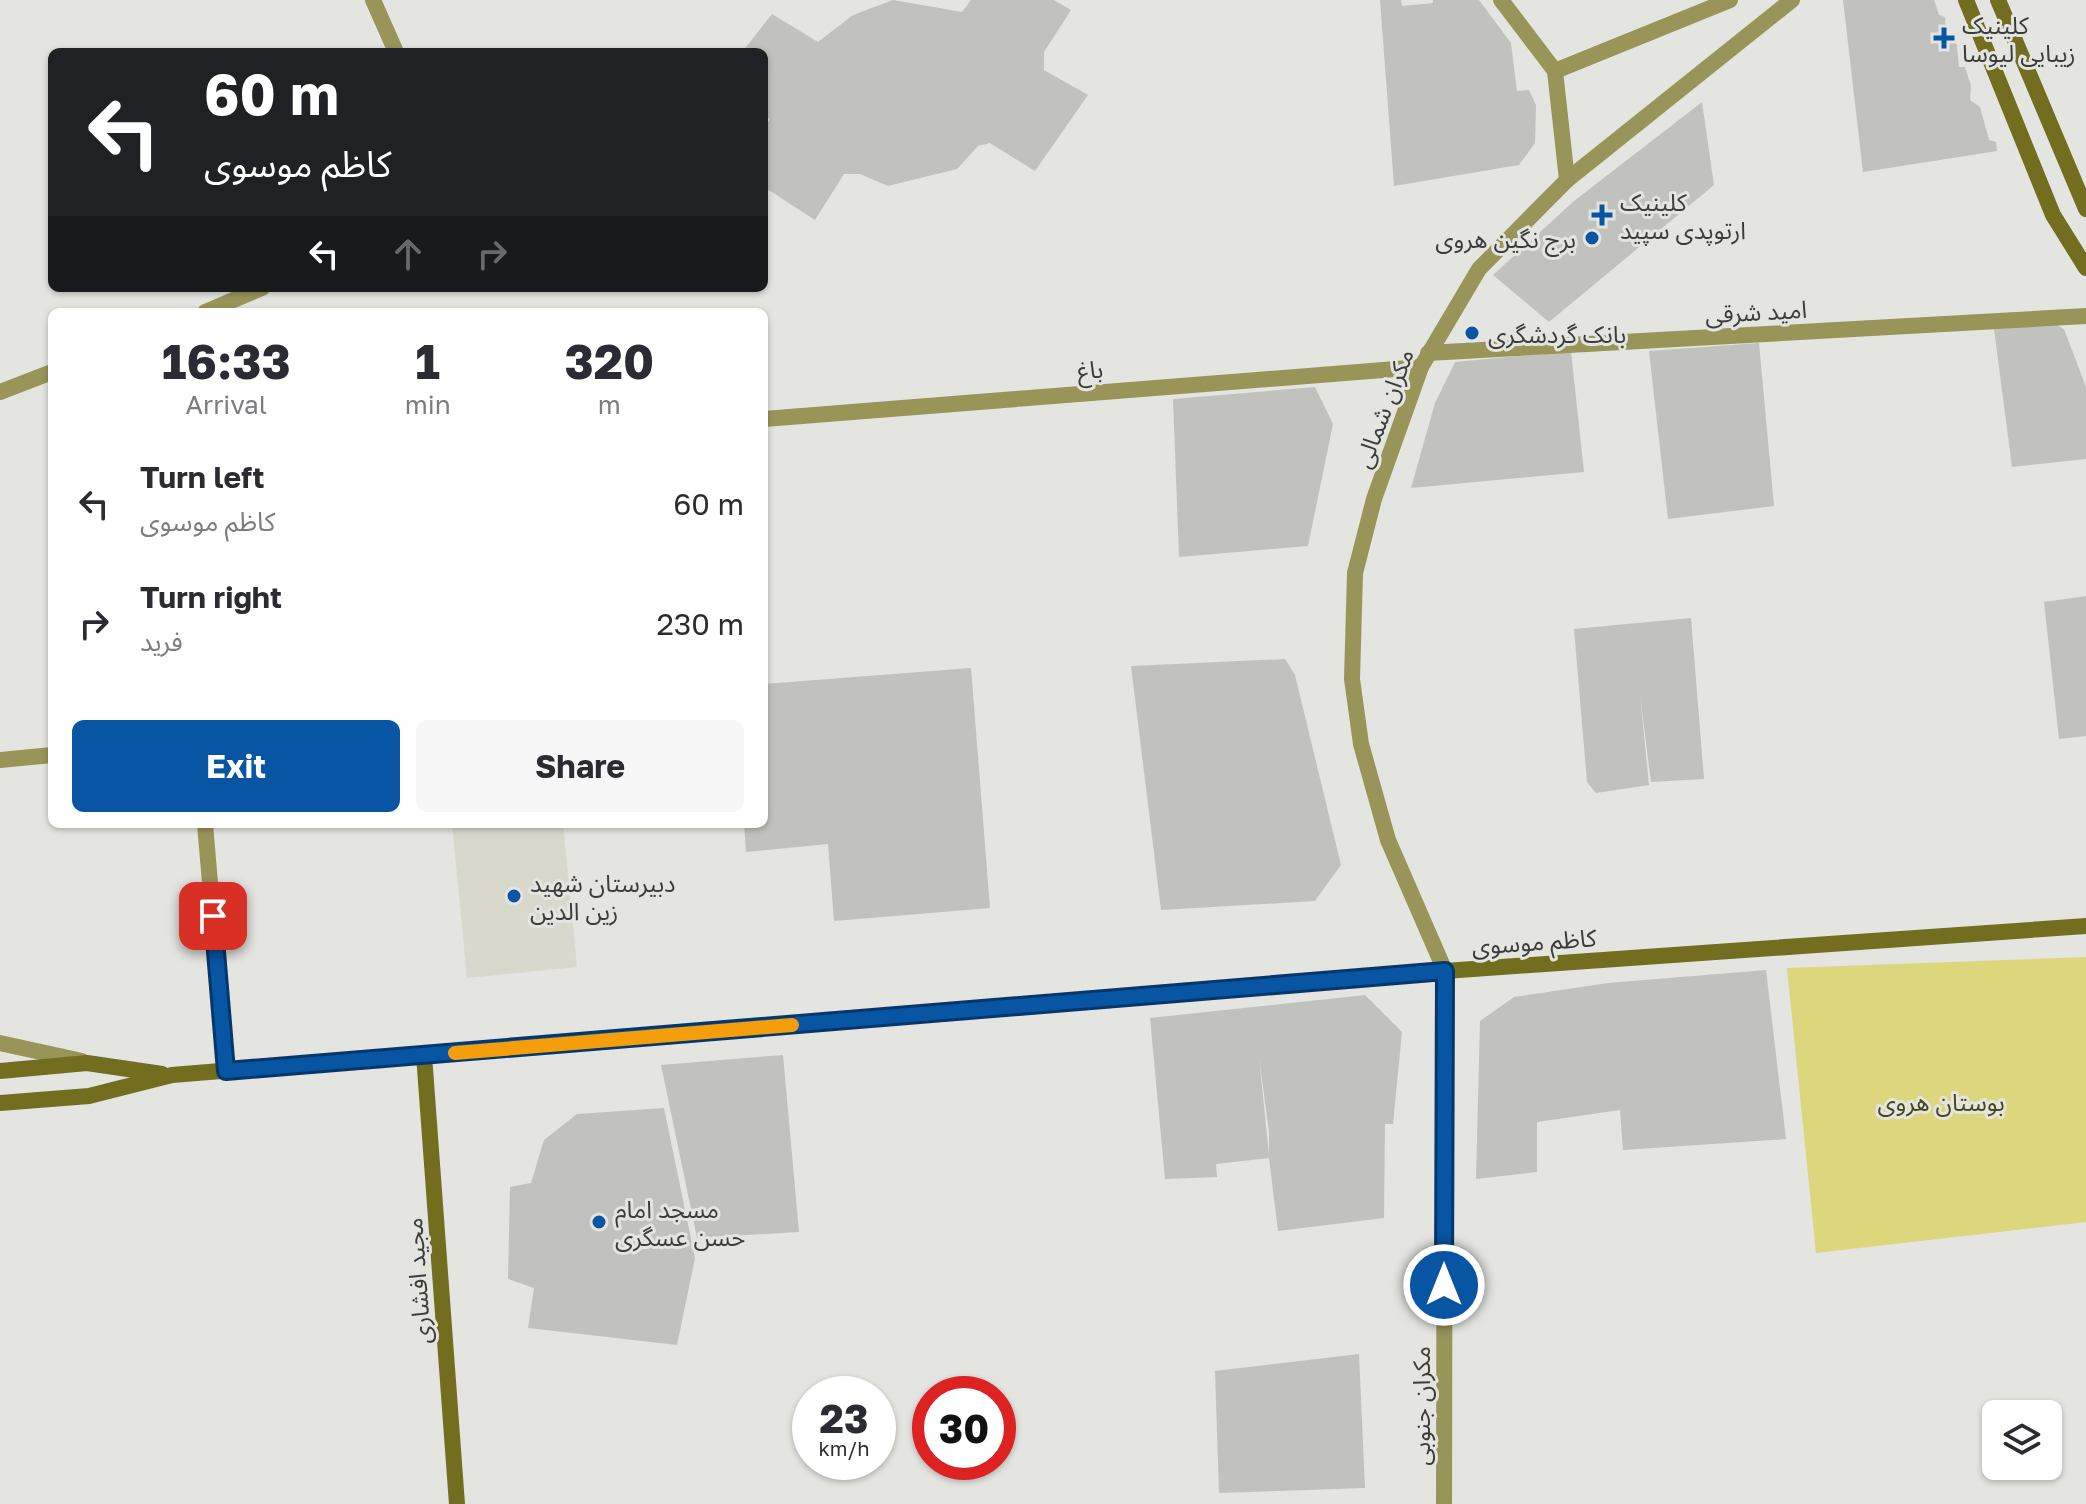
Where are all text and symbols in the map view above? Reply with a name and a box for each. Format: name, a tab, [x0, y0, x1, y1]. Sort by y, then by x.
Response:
place label: کلینیک زیبایی لیوسا	[1962, 10, 2076, 68]
marker: کلینیک زیبایی لیوسا	[1933, 27, 1955, 49]
text: 60 m	[204, 60, 339, 127]
icon: left	[72, 80, 176, 184]
text: کاظم موسوی	[204, 142, 391, 185]
place label: کلینیک ارتوپدی سپید	[1620, 187, 1746, 246]
marker: کلینیک ارتوپدی سپید	[1591, 204, 1613, 226]
place label: برج نگین هروی	[1435, 224, 1576, 257]
marker: برج نگین هروی	[1583, 229, 1601, 247]
icon: left	[302, 232, 346, 276]
icon: ahead	[386, 232, 430, 276]
icon: right	[470, 232, 514, 276]
street label: امید شرقی	[1704, 294, 1808, 329]
place label: بانک گردشگری	[1488, 319, 1626, 349]
marker: بانک گردشگری	[1463, 324, 1481, 342]
text: 16:33	[162, 332, 291, 390]
text: 1	[415, 332, 440, 390]
text: 320	[564, 332, 654, 390]
street label: مکران شمالی	[1347, 344, 1420, 472]
street label: باغ	[1076, 353, 1104, 389]
text: Arrival	[186, 389, 267, 420]
text: min	[405, 389, 451, 420]
text: m	[598, 389, 621, 420]
text: Turn left	[140, 459, 265, 495]
icon: left	[72, 482, 116, 526]
text: 60 m	[673, 486, 744, 522]
text: کاظم موسوی	[140, 506, 275, 537]
text: Turn right	[140, 579, 282, 615]
icon: right	[72, 602, 116, 646]
text: 230 m	[656, 606, 744, 642]
text: فرید	[140, 626, 183, 657]
button: Exit	[72, 720, 400, 812]
button: Share	[416, 720, 744, 812]
place label: دبیرستان شهید زین الدین	[530, 868, 676, 926]
pin	[179, 882, 247, 950]
marker: دبیرستان شهید زین الدین	[505, 887, 523, 905]
icon: arrive	[191, 894, 235, 938]
street label: کاظم موسوی	[1471, 922, 1599, 964]
park label: بوستان هروی	[1877, 1087, 2005, 1117]
place label: مسجد امام حسن عسگری	[615, 1194, 745, 1252]
marker: مسجد امام حسن عسگری	[590, 1213, 608, 1231]
street label: مجید افشاری	[398, 1217, 437, 1345]
position arrow	[1402, 1243, 1486, 1327]
street label: مکران جنوبی	[1406, 1346, 1436, 1466]
speed limit sign: 30	[912, 1376, 1016, 1480]
text: 23	[820, 1394, 868, 1442]
map controls	[1982, 1400, 2062, 1480]
button: layers	[1982, 1400, 2062, 1480]
text: km/h	[819, 1436, 869, 1460]

